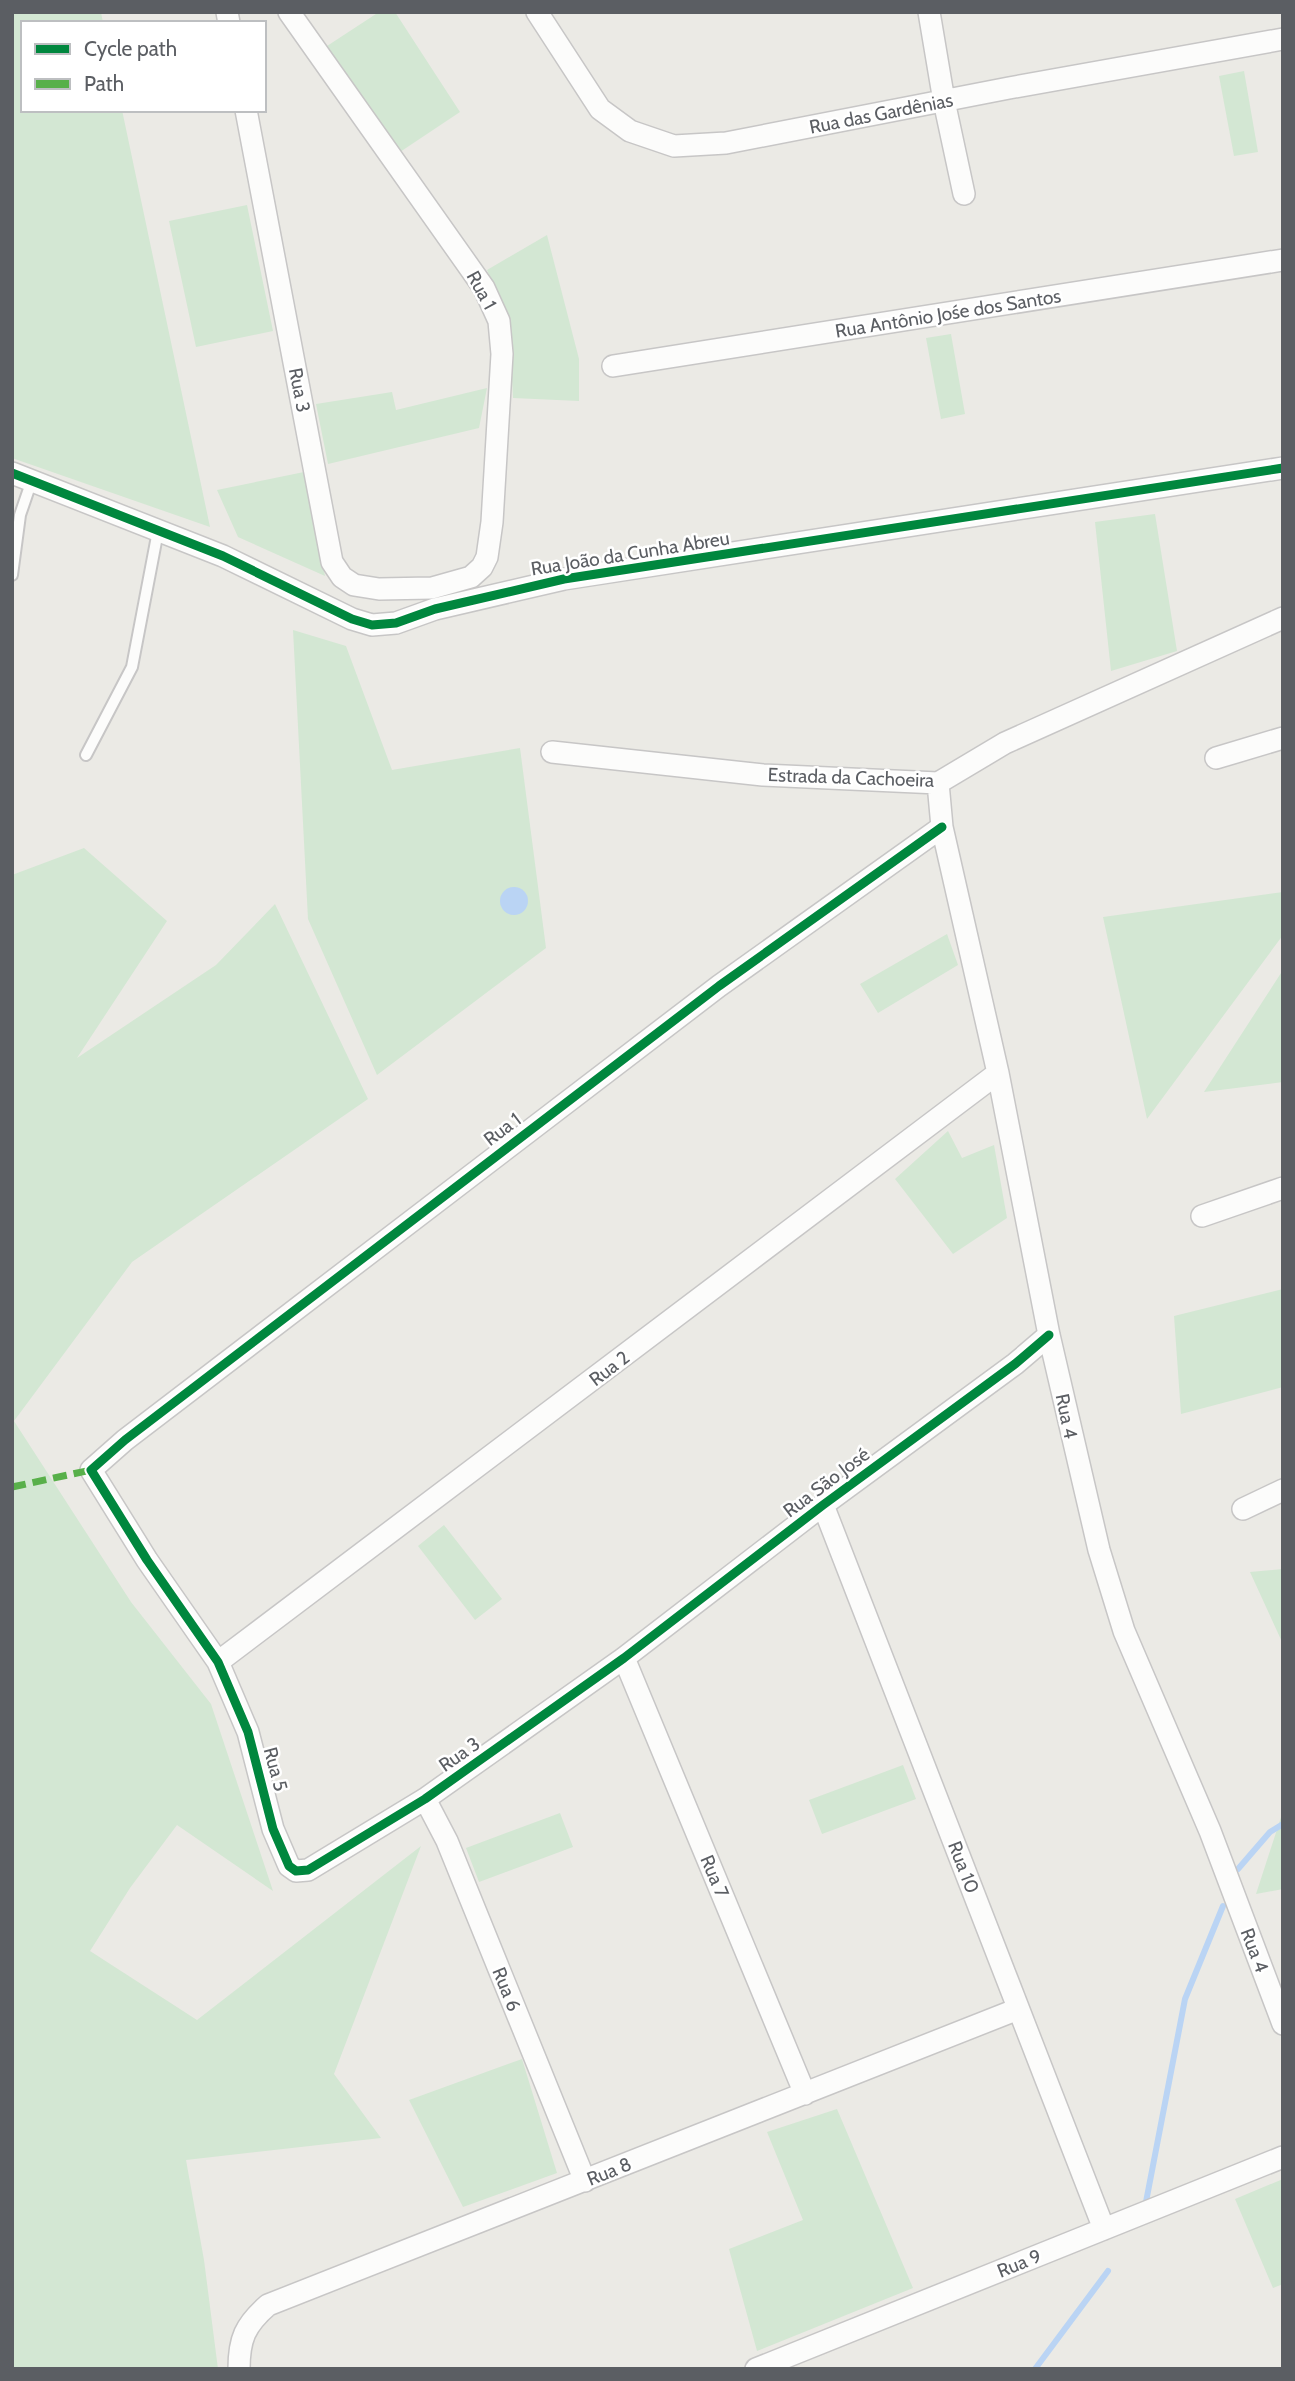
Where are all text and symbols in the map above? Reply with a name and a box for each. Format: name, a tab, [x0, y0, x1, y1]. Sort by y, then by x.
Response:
legend	[21, 21, 266, 112]
text: Cycle path	[84, 36, 177, 61]
text: Path	[84, 71, 124, 96]
street label: Rua das Gardênias	[807, 88, 955, 139]
street label: Rua 1	[462, 267, 502, 314]
street label: Rua Antônio Jośe dos Santos	[834, 284, 1063, 343]
street label: Rua 3	[284, 366, 315, 414]
street label: Rua João da Cunha Abreu	[529, 526, 731, 581]
street label: Estrada da Cachoeira	[767, 763, 935, 792]
street label: Rua 1	[479, 1108, 526, 1151]
street label: Rua 2	[585, 1346, 634, 1391]
street label: Rua 4	[1051, 1391, 1082, 1441]
street label: Rua São José	[779, 1442, 874, 1522]
street label: Rua 3	[434, 1732, 484, 1777]
street label: Rua 5	[259, 1744, 292, 1794]
street label: Rua 10	[943, 1838, 984, 1897]
street label: Rua 7	[695, 1851, 734, 1901]
street label: Rua 4	[1236, 1925, 1273, 1976]
street label: Rua 6	[487, 1964, 526, 2015]
street label: Rua 8	[584, 2152, 635, 2191]
street label: Rua 9	[994, 2244, 1045, 2283]

